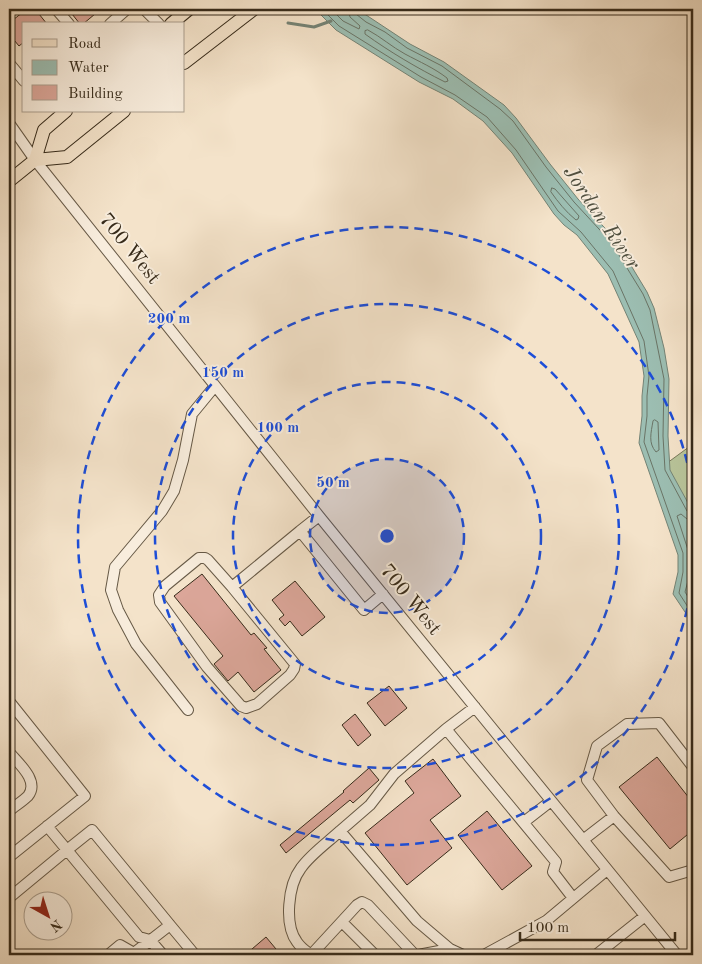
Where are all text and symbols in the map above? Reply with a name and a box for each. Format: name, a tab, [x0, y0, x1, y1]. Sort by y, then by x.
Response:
legend	[22, 22, 185, 112]
text: Road	[68, 37, 102, 52]
text: Water	[68, 61, 109, 76]
text: Building	[68, 87, 123, 102]
water label: Jordan River	[559, 162, 644, 274]
street label: 700 West	[95, 210, 163, 288]
text: 200 m	[148, 312, 190, 327]
text: 150 m	[202, 366, 244, 381]
text: 100 m	[257, 421, 299, 436]
text: 50 m	[316, 476, 350, 491]
centre of rings	[378, 527, 396, 545]
street label: 700 West	[376, 561, 444, 639]
north arrow	[22, 892, 72, 942]
scale bar	[520, 909, 674, 941]
text: N	[47, 917, 64, 934]
text: 100 m	[527, 921, 569, 936]

